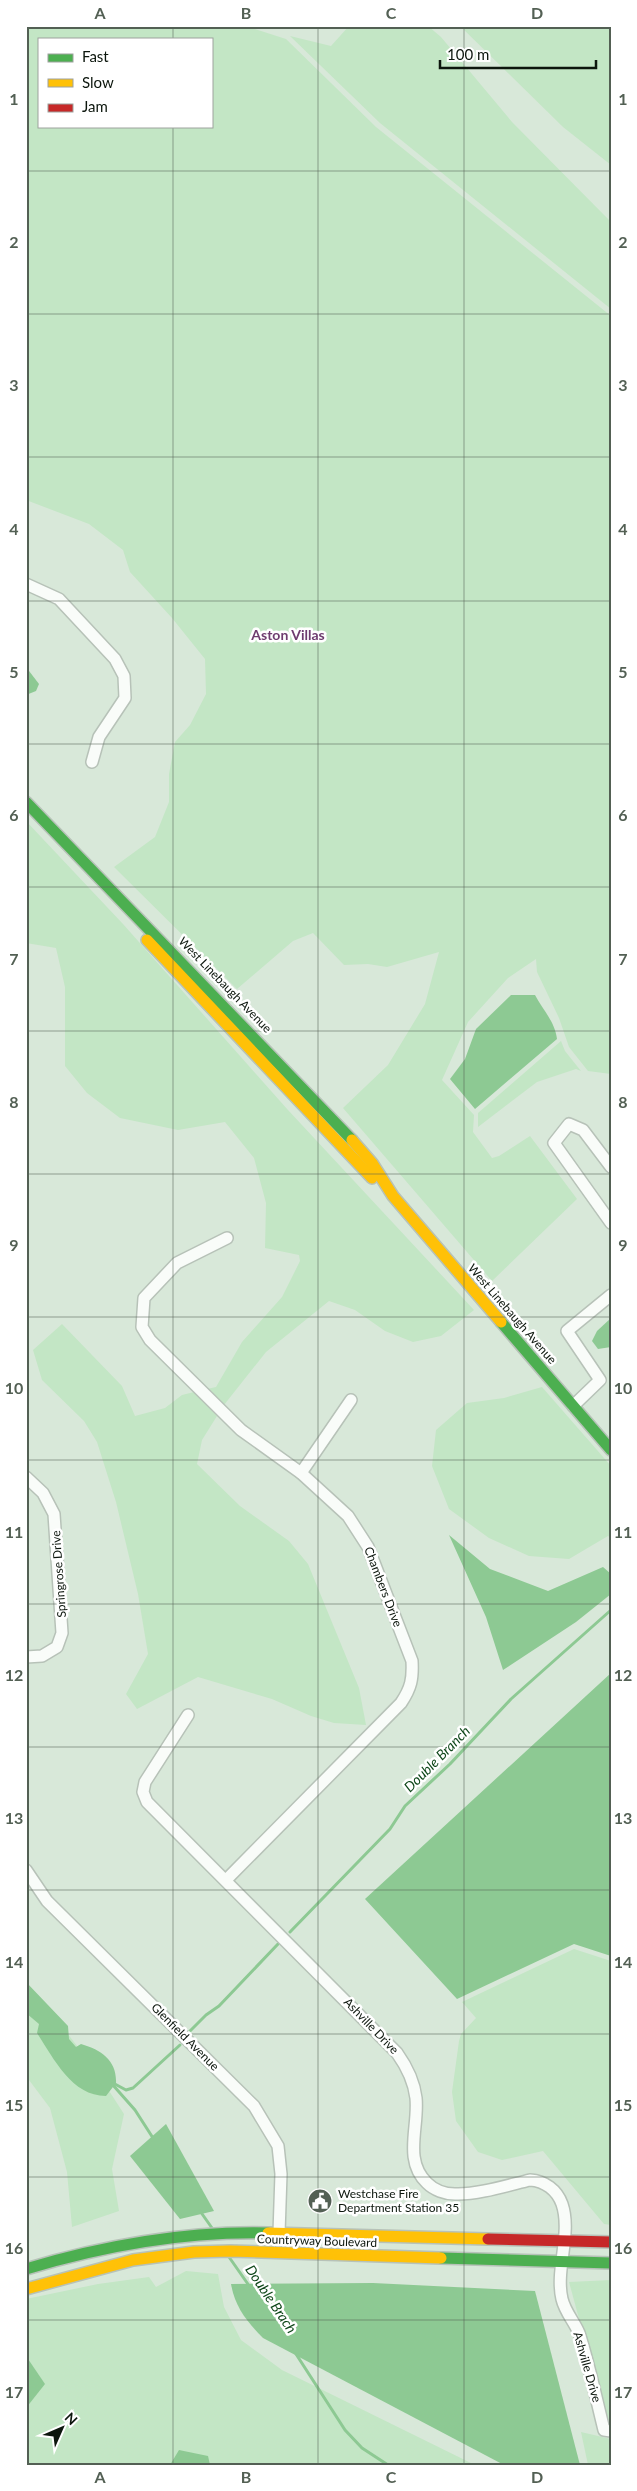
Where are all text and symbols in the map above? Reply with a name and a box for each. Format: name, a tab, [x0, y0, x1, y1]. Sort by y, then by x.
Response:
text: A	[93, 3, 106, 22]
text: B	[241, 3, 251, 22]
text: C	[386, 3, 397, 22]
text: D	[531, 3, 543, 22]
legend	[38, 38, 212, 128]
scale bar	[440, 38, 596, 70]
text: 100 m	[447, 45, 489, 63]
text: Fast	[82, 47, 109, 65]
text: Slow	[82, 73, 114, 91]
text: 1	[9, 89, 19, 108]
text: 1	[618, 89, 628, 108]
text: Jam	[82, 97, 108, 115]
text: 2	[9, 232, 19, 251]
text: 2	[618, 232, 628, 251]
text: 3	[9, 375, 19, 394]
text: 3	[618, 375, 628, 394]
text: 4	[9, 519, 19, 538]
text: 4	[618, 519, 628, 538]
district label: Aston Villas	[250, 626, 325, 643]
text: 5	[9, 662, 19, 681]
text: 5	[618, 662, 628, 681]
text: 6	[9, 805, 19, 824]
text: 6	[618, 805, 628, 824]
street label: West Linebaugh Avenue	[176, 934, 275, 1036]
text: 7	[9, 949, 19, 968]
text: 7	[618, 949, 628, 968]
text: 8	[9, 1092, 19, 1111]
text: 8	[618, 1092, 628, 1111]
text: 9	[9, 1235, 19, 1254]
text: 9	[618, 1235, 628, 1254]
street label: West Linebaugh Avenue	[465, 1261, 560, 1367]
text: 10	[5, 1378, 23, 1397]
text: 10	[614, 1378, 632, 1397]
text: 11	[5, 1522, 23, 1541]
text: 11	[614, 1522, 632, 1541]
street label: Springrose Drive	[48, 1530, 69, 1618]
street label: Chambers Drive	[361, 1545, 406, 1629]
text: 12	[5, 1665, 23, 1684]
text: 12	[614, 1665, 632, 1684]
water label: Double Branch	[400, 1722, 473, 1795]
text: 13	[5, 1808, 23, 1827]
text: 13	[614, 1808, 632, 1827]
text: 14	[5, 1952, 23, 1971]
text: 14	[614, 1952, 632, 1971]
street label: Ashville Drive	[341, 1994, 402, 2057]
street label: Glenfield Avenue	[148, 2000, 222, 2074]
text: 15	[5, 2095, 23, 2114]
text: 15	[614, 2095, 632, 2114]
place label: Westchase Fire Department Station 35	[338, 2186, 459, 2215]
public building icon: Westchase Fire Department Station 35	[307, 2188, 333, 2214]
street label: Countryway Boulevard	[257, 2231, 377, 2250]
text: 16	[5, 2238, 23, 2257]
text: 16	[614, 2238, 632, 2257]
water label: Double Brach	[242, 2261, 300, 2336]
street label: Ashville Drive	[570, 2330, 605, 2404]
text: 17	[5, 2382, 23, 2401]
text: 17	[614, 2382, 632, 2401]
north arrow	[38, 2404, 88, 2454]
text: N	[62, 2409, 81, 2428]
text: A	[93, 2467, 106, 2486]
text: B	[241, 2467, 251, 2486]
text: C	[386, 2467, 397, 2486]
text: D	[531, 2467, 543, 2486]

